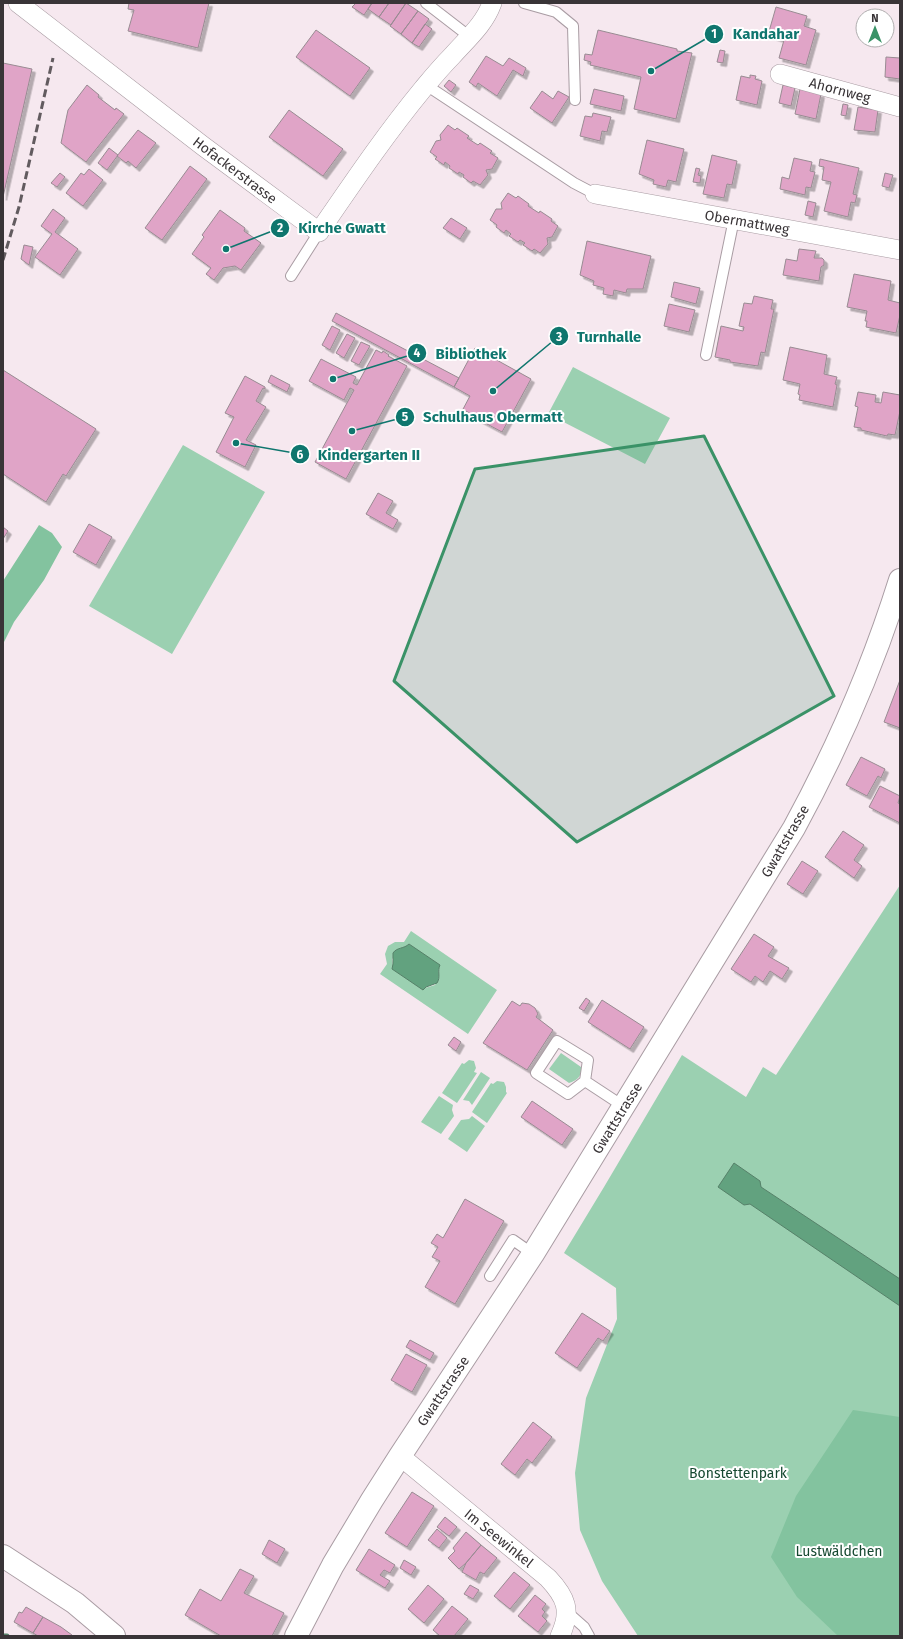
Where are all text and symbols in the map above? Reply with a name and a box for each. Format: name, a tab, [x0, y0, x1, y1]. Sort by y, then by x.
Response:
north arrow	[855, 8, 895, 48]
text: N	[871, 12, 879, 25]
callout: Kandahar	[704, 20, 807, 47]
text: Kandahar	[733, 25, 800, 43]
text: 1	[711, 27, 717, 41]
street label: Ahornweg	[807, 74, 873, 107]
street label: Hofackerstrasse	[189, 133, 280, 208]
street label: Obermattweg	[703, 207, 791, 238]
callout: Kirche Gwatt	[270, 214, 394, 241]
text: Kirche Gwatt	[298, 219, 386, 237]
text: 2	[277, 221, 283, 235]
callout: Turnhalle	[549, 323, 650, 350]
text: Turnhalle	[577, 328, 641, 346]
text: 3	[555, 330, 562, 344]
callout: Bibliothek	[407, 340, 514, 367]
text: Bibliothek	[436, 345, 507, 363]
text: 4	[414, 346, 421, 360]
callout: Schulhaus Obermatt	[395, 403, 571, 430]
text: Schulhaus Obermatt	[423, 408, 563, 426]
text: 5	[402, 410, 409, 424]
callout: Kindergarten II	[290, 441, 428, 468]
text: Kindergarten II	[318, 446, 420, 464]
text: 6	[297, 448, 304, 462]
street label: Gwattstrasse	[758, 802, 813, 881]
street label: Gwattstrasse	[589, 1079, 646, 1157]
street label: Gwattstrasse	[414, 1353, 473, 1430]
park label: Bonstettenpark	[689, 1465, 788, 1482]
street label: Im Seewinkel	[461, 1505, 537, 1571]
park label: Lustwäldchen	[796, 1543, 882, 1560]

